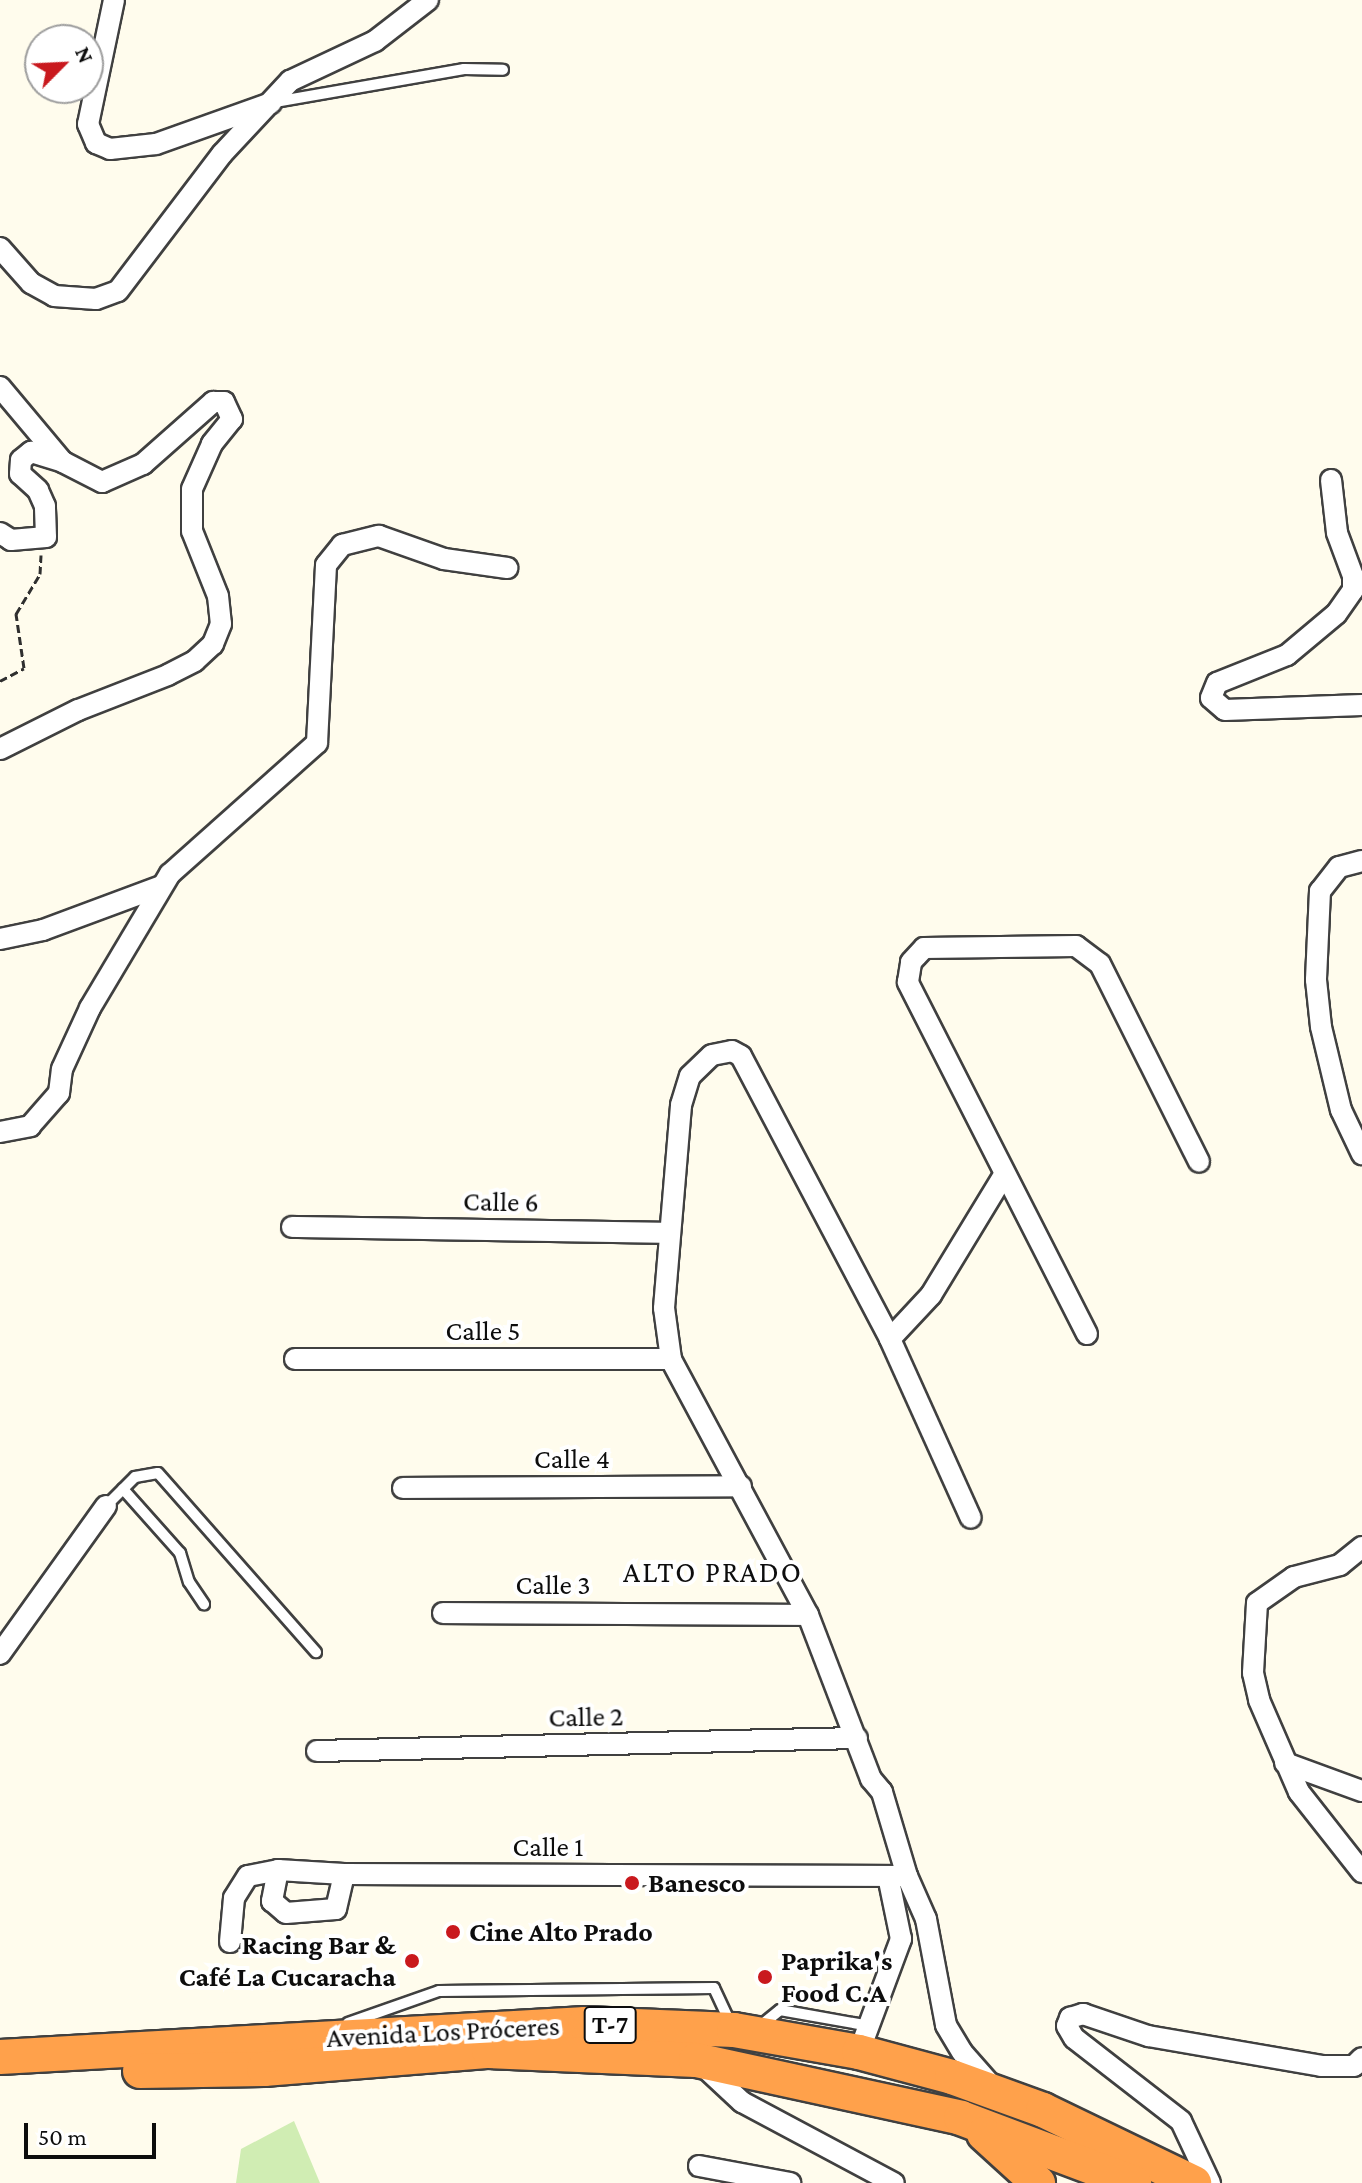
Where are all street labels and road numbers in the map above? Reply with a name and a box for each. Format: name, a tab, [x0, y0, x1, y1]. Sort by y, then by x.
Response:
street label: Calle 6	[463, 1185, 539, 1219]
street label: Calle 5	[446, 1314, 520, 1348]
street label: Calle 4	[534, 1442, 610, 1476]
street label: Calle 3	[516, 1568, 590, 1602]
street label: Calle 2	[548, 1700, 624, 1734]
street label: Calle 1	[513, 1830, 583, 1864]
road number: T-7	[582, 2003, 638, 2047]
street label: Avenida Los Próceres	[326, 2009, 560, 2055]

